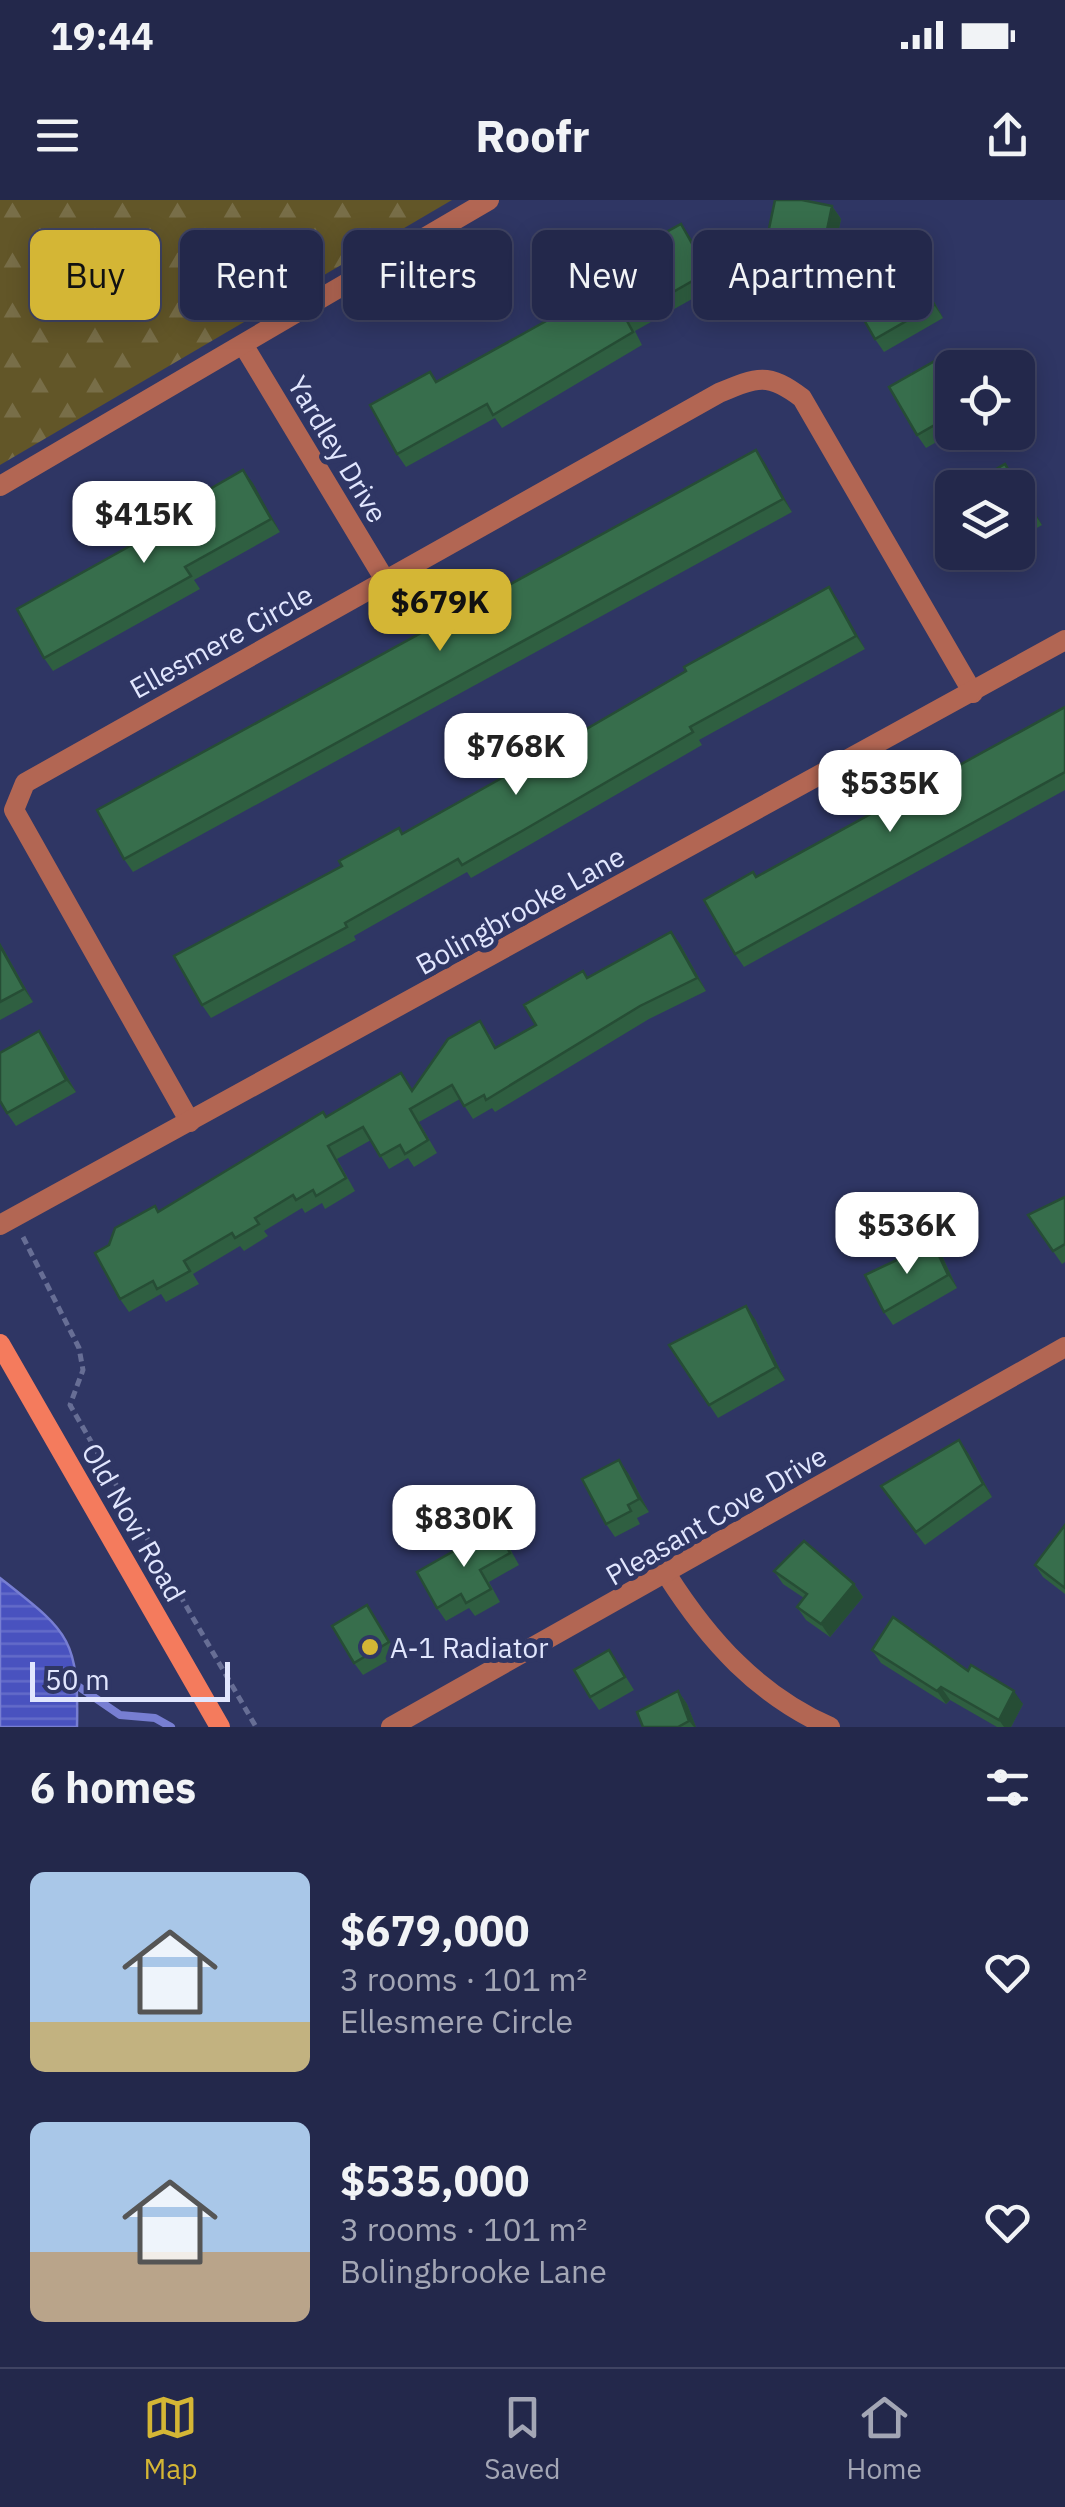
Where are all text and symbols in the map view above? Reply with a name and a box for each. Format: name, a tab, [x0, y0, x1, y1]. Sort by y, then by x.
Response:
text: 19:44	[50, 11, 154, 60]
text: Roofr	[475, 106, 590, 164]
icon: menu	[30, 108, 85, 163]
icon: share	[980, 108, 1035, 163]
chip: Buy	[30, 230, 160, 320]
chip: Rent	[180, 230, 323, 320]
chip: Filters	[343, 230, 512, 320]
chip: New	[532, 230, 673, 320]
chip: Apartment	[693, 230, 932, 320]
map controls	[935, 350, 1035, 570]
button: locate	[935, 350, 1035, 450]
street label: Yardley Drive	[280, 369, 396, 529]
button: layers	[935, 470, 1035, 570]
pin: $415K	[74, 481, 214, 566]
text: $415K	[94, 492, 194, 534]
pin: $679K	[370, 569, 510, 654]
street label: Ellesmere Circle	[123, 575, 319, 707]
text: $679K	[390, 580, 490, 622]
pin: $768K	[446, 713, 586, 798]
text: $768K	[466, 724, 566, 766]
pin: $535K	[820, 750, 960, 835]
text: $535K	[840, 761, 940, 803]
street label: Bolingbrooke Lane	[409, 837, 631, 983]
pin: $536K	[837, 1192, 977, 1277]
text: $536K	[857, 1203, 957, 1245]
street label: Old Novi Road	[74, 1436, 194, 1608]
street label: Pleasant Cove Drive	[599, 1437, 833, 1593]
pin: $830K	[394, 1485, 534, 1570]
text: $830K	[414, 1496, 514, 1538]
place label: A-1 Radiator	[390, 1629, 548, 1666]
marker: A-1 Radiator	[359, 1636, 381, 1658]
scale bar	[30, 1657, 230, 1702]
text: 50 m	[45, 1661, 110, 1698]
text: 6 homes	[30, 1760, 196, 1815]
icon: filters	[980, 1760, 1035, 1815]
text: $679,000	[340, 1903, 529, 1958]
icon: home	[110, 1912, 230, 2032]
icon: heart	[980, 1945, 1035, 2000]
text: 3 rooms · 101 m²	[340, 1958, 587, 2000]
text: Ellesmere Circle	[340, 2000, 573, 2042]
text: $535,000	[340, 2153, 529, 2208]
icon: home	[110, 2162, 230, 2282]
icon: heart	[980, 2195, 1035, 2250]
text: 3 rooms · 101 m²	[340, 2208, 587, 2250]
text: Bolingbrooke Lane	[340, 2250, 607, 2292]
tab: Map	[143, 2390, 198, 2487]
tab: Saved	[484, 2390, 560, 2487]
tab: Home	[847, 2390, 922, 2487]

